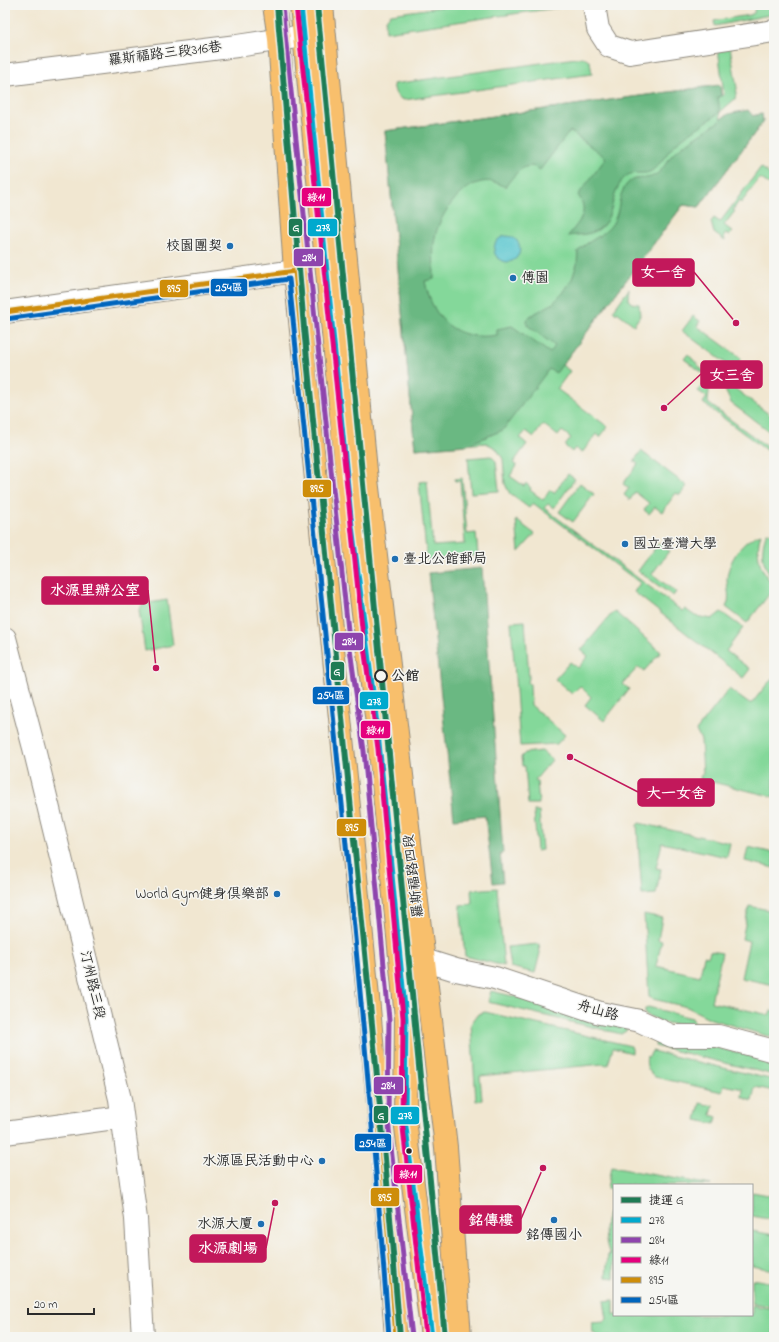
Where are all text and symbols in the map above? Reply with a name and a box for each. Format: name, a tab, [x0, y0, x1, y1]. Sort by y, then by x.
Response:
street label: 羅斯福路三段316巷	[107, 36, 224, 71]
line badge: 綠11	[301, 187, 332, 207]
text: 綠11	[307, 190, 325, 206]
line badge: G	[288, 218, 303, 237]
line badge: 278	[307, 218, 338, 237]
text: G	[293, 220, 300, 236]
text: 278	[315, 220, 331, 236]
place label: 校園團契	[166, 236, 222, 257]
marker: 校園團契	[225, 241, 235, 251]
line badge: 284	[293, 248, 324, 267]
text: 284	[301, 250, 317, 266]
callout: 女一舍	[633, 259, 694, 286]
text: 女一舍	[640, 262, 686, 284]
place label: 傅園	[521, 268, 549, 289]
marker: 傅園	[508, 273, 518, 283]
line badge: 254區	[210, 278, 248, 297]
line badge: 895	[159, 279, 189, 298]
text: 254區	[214, 280, 243, 296]
text: 895	[166, 281, 182, 297]
callout: 女三舍	[701, 361, 762, 388]
text: 女三舍	[709, 365, 755, 387]
line badge: 895	[302, 479, 332, 498]
text: 895	[309, 481, 325, 497]
place label: 國立臺灣大學	[633, 534, 717, 555]
marker: 國立臺灣大學	[620, 539, 630, 549]
place label: 臺北公館郵局	[403, 549, 487, 570]
marker: 臺北公館郵局	[390, 554, 400, 564]
callout: 水源里辦公室	[42, 577, 148, 604]
text: 水源里辦公室	[50, 580, 140, 602]
line badge: 284	[334, 632, 364, 651]
text: 284	[341, 634, 357, 650]
line badge: G	[330, 661, 345, 681]
text: G	[334, 664, 341, 680]
place label: 公館	[391, 666, 419, 687]
marker: 公館	[374, 669, 388, 683]
line badge: 254區	[312, 686, 350, 705]
text: 254區	[316, 688, 345, 704]
line badge: 278	[359, 691, 389, 710]
text: 278	[366, 694, 382, 710]
line badge: 綠11	[360, 720, 391, 739]
text: 綠11	[366, 723, 384, 739]
callout: 大一女舍	[638, 779, 714, 806]
text: 大一女舍	[646, 783, 706, 805]
line badge: 895	[336, 818, 367, 837]
text: 895	[344, 820, 360, 836]
street label: 羅斯福路四段	[398, 833, 430, 919]
place label: World Gym健身俱樂部	[135, 884, 269, 906]
marker: World Gym健身俱樂部	[272, 889, 282, 899]
street label: 汀州路三段	[74, 949, 110, 1021]
street label: 舟山路	[575, 995, 621, 1027]
line badge: 284	[373, 1076, 404, 1095]
text: 284	[380, 1078, 396, 1094]
line badge: G	[373, 1105, 389, 1124]
line badge: 278	[390, 1106, 420, 1125]
text: G	[378, 1108, 385, 1124]
text: 278	[397, 1108, 413, 1124]
line badge: 254區	[354, 1133, 392, 1152]
text: 254區	[358, 1136, 387, 1152]
unlabelled marker	[404, 1146, 414, 1156]
place label: 水源區民活動中心	[202, 1151, 314, 1172]
marker: 水源區民活動中心	[317, 1156, 327, 1166]
line badge: 綠11	[393, 1164, 423, 1184]
text: 綠11	[399, 1167, 417, 1183]
legend	[613, 1184, 753, 1316]
line badge: 895	[370, 1187, 400, 1207]
text: 895	[377, 1190, 393, 1206]
text: 捷運 G	[649, 1192, 684, 1210]
callout: 銘傳樓	[460, 1206, 521, 1233]
text: 銘傳樓	[468, 1210, 514, 1232]
text: 278	[649, 1212, 665, 1230]
place label: 水源大廈	[197, 1214, 253, 1235]
marker: 銘傳國小	[549, 1215, 559, 1225]
marker: 水源大廈	[256, 1219, 266, 1229]
place label: 銘傳國小	[526, 1225, 582, 1246]
text: 284	[649, 1232, 664, 1250]
callout: 水源劇場	[190, 1235, 266, 1262]
text: 水源劇場	[198, 1238, 258, 1260]
text: 綠11	[649, 1252, 669, 1270]
text: 895	[649, 1272, 664, 1290]
scale bar	[28, 1290, 94, 1316]
text: 254區	[649, 1292, 679, 1310]
text: 20 m	[34, 1296, 57, 1314]

